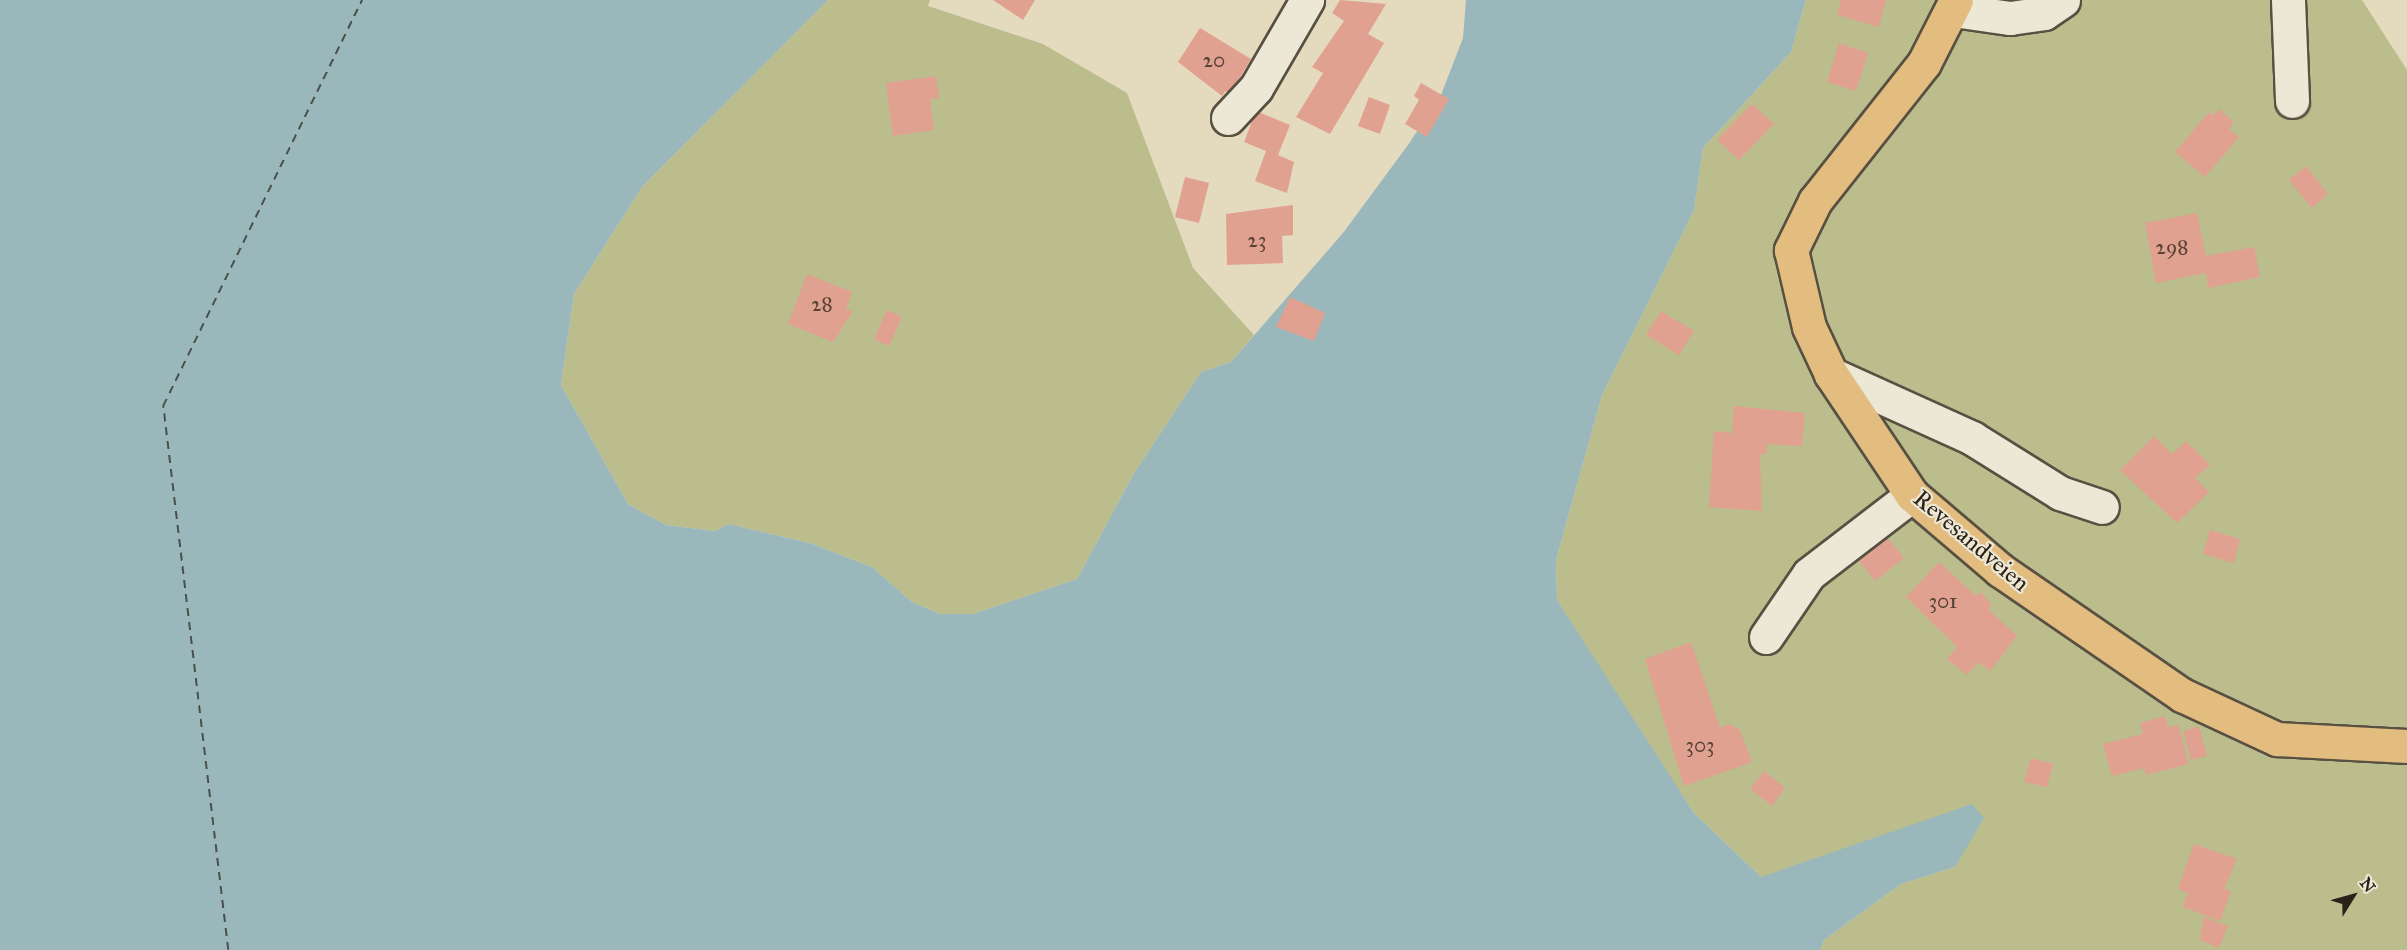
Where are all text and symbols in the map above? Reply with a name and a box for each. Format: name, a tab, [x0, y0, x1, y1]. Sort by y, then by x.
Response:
house number: 20	[1203, 47, 1225, 73]
house number: 23	[1248, 227, 1266, 253]
house number: 298	[2156, 234, 2188, 260]
house number: 28	[811, 291, 833, 317]
street label: Revesandveien	[1907, 484, 2035, 598]
house number: 301	[1929, 588, 1957, 614]
house number: 303	[1685, 732, 1715, 758]
north arrow	[2323, 866, 2383, 926]
text: N	[2356, 874, 2379, 896]

